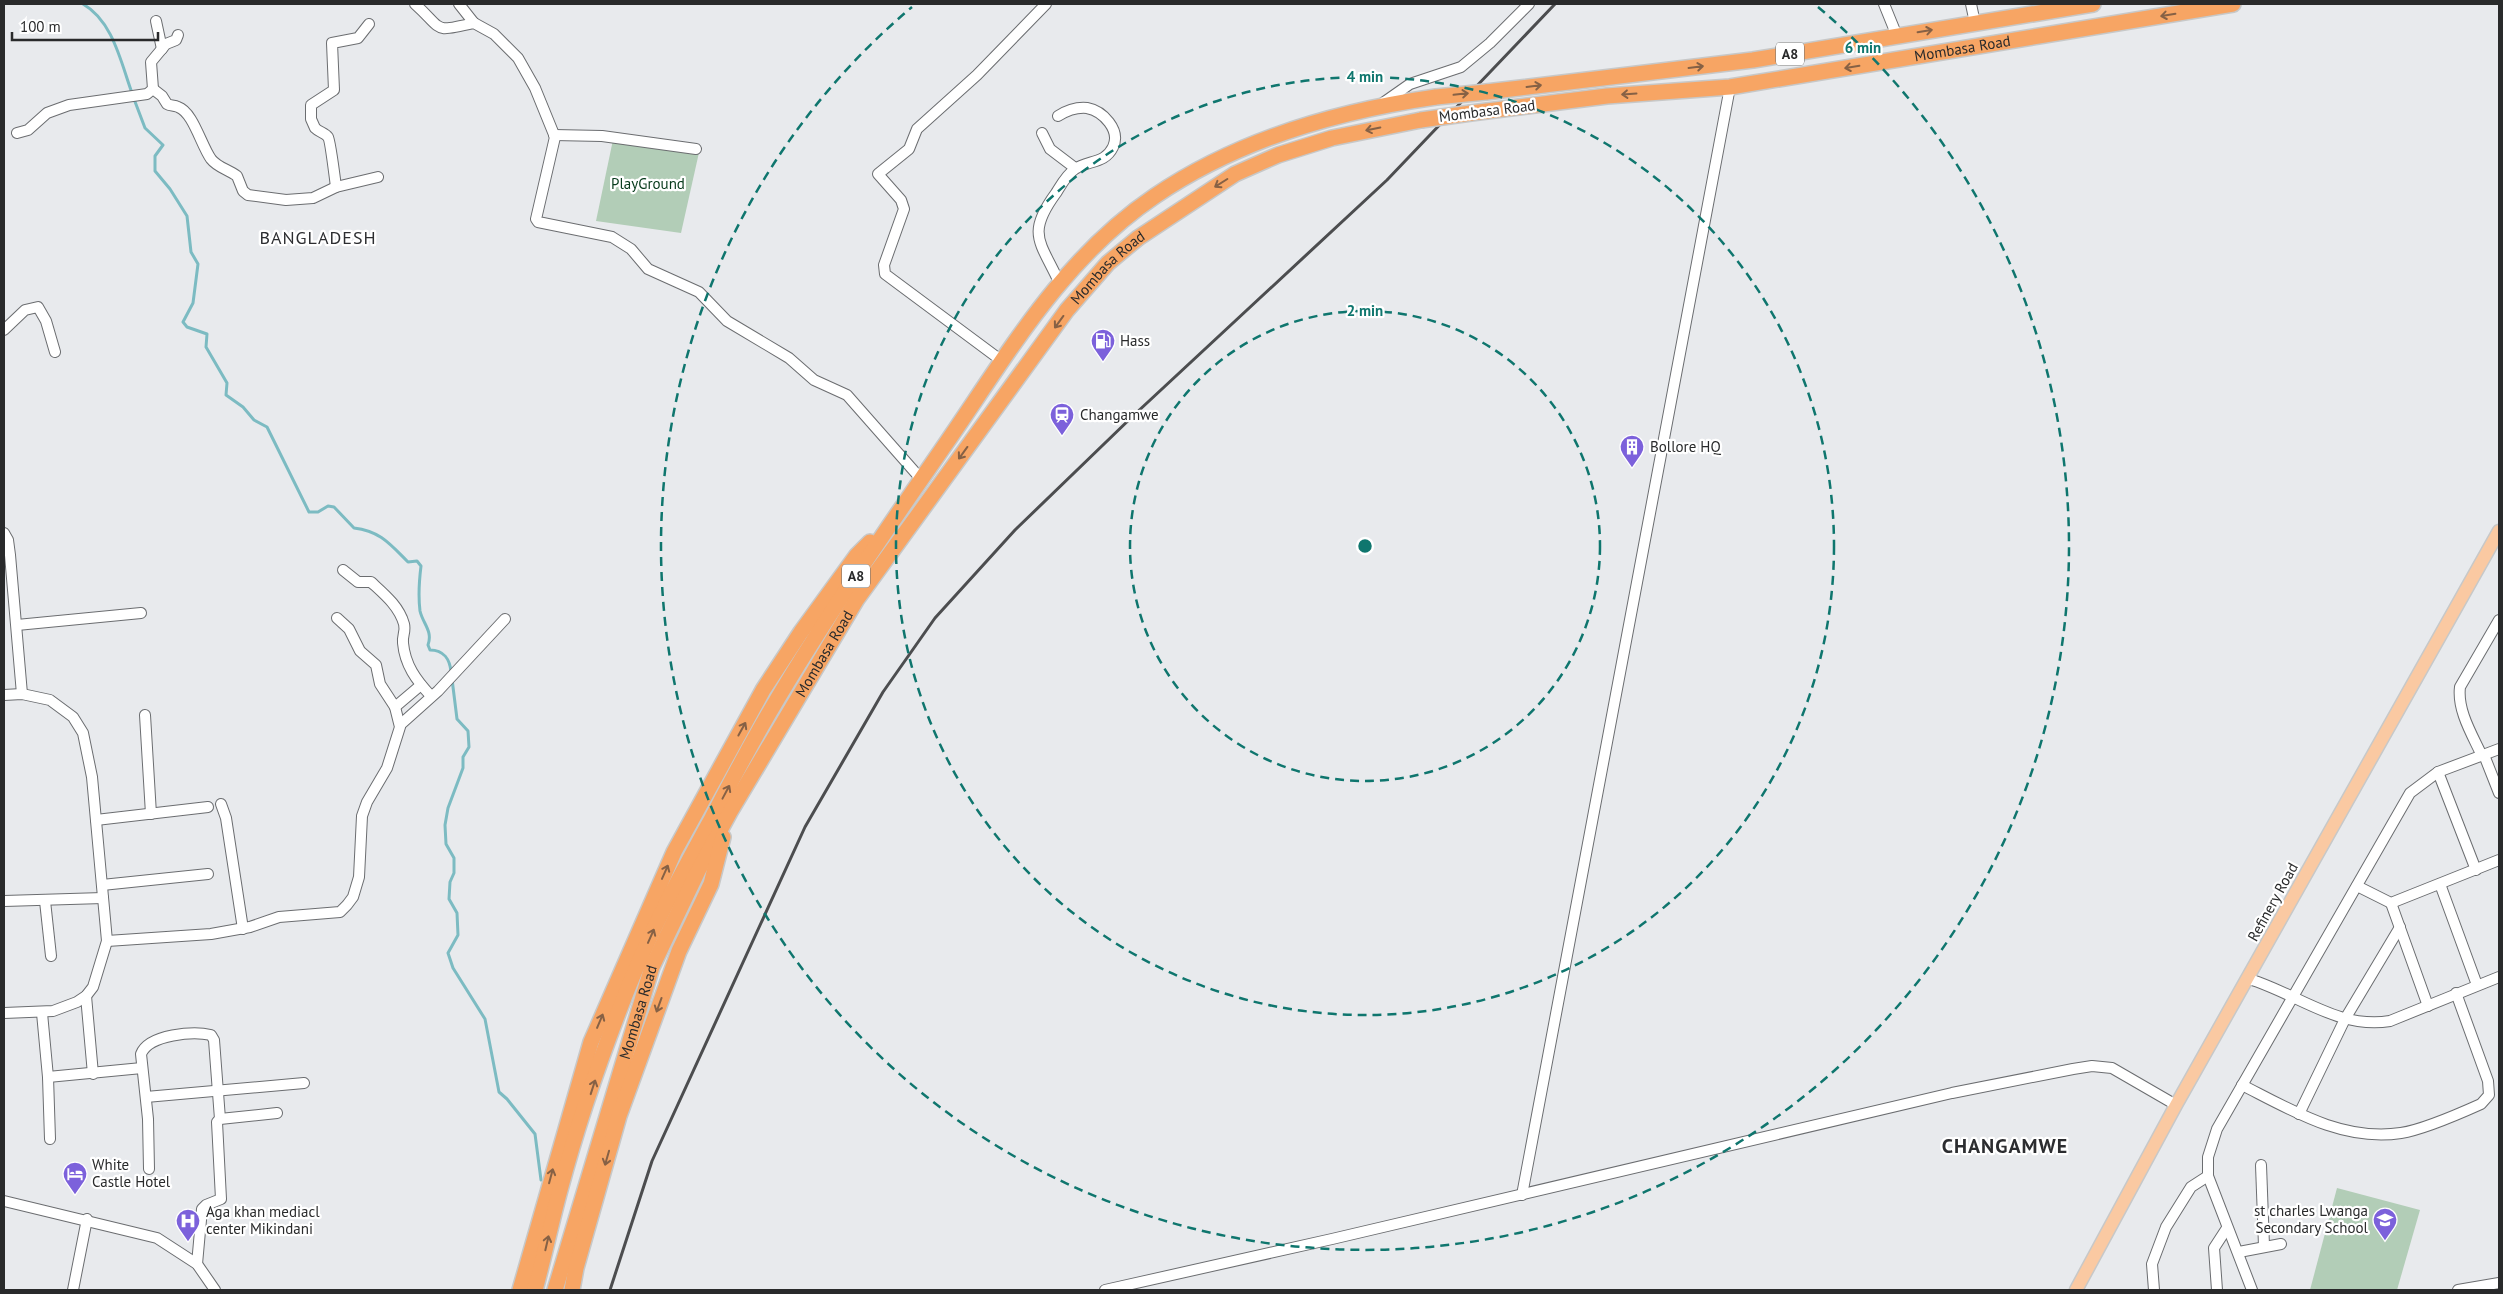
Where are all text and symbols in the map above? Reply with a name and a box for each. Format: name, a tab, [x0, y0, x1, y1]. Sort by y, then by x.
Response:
scale bar	[12, 10, 159, 42]
one-way arrow	[2160, 10, 2176, 20]
text: 100 m	[20, 17, 61, 36]
one-way arrow	[1917, 26, 1933, 36]
street label: Mombasa Road	[1913, 31, 2012, 65]
text: 6 min	[1845, 38, 1881, 57]
road number: A8	[1776, 42, 1804, 66]
one-way arrow	[1687, 62, 1703, 72]
one-way arrow	[1845, 62, 1861, 72]
text: 4 min	[1347, 67, 1383, 86]
one-way arrow	[1526, 81, 1542, 91]
one-way arrow	[1622, 89, 1638, 99]
one-way arrow	[1453, 90, 1469, 99]
street label: Mombasa Road	[1438, 95, 1536, 126]
one-way arrow	[1365, 124, 1381, 134]
park label: PlayGround	[611, 174, 685, 193]
one-way arrow	[1214, 178, 1228, 188]
district label: BANGLADESH	[259, 226, 377, 249]
street label: Mombasa Road	[1066, 226, 1148, 308]
text: 2 min	[1347, 301, 1383, 320]
one-way arrow	[1053, 315, 1064, 328]
fuel station icon: Hass	[1090, 328, 1116, 362]
place label: Hass	[1120, 331, 1150, 350]
station icon: Changamwe	[1049, 402, 1075, 436]
place label: Changamwe	[1080, 405, 1159, 424]
building icon: Bollore HQ	[1619, 434, 1645, 468]
place label: Bollore HQ	[1650, 437, 1721, 456]
one-way arrow	[958, 446, 968, 460]
centre of rings	[1356, 537, 1374, 555]
road number: A8	[842, 564, 870, 588]
street label: Mombasa Road	[791, 607, 857, 700]
one-way arrow	[737, 721, 747, 736]
one-way arrow	[721, 784, 731, 799]
street label: Refinery Road	[2243, 859, 2302, 944]
one-way arrow	[661, 865, 671, 880]
one-way arrow	[647, 929, 657, 944]
street label: Mombasa Road	[615, 963, 661, 1061]
one-way arrow	[654, 996, 663, 1012]
one-way arrow	[596, 1014, 605, 1029]
one-way arrow	[588, 1079, 598, 1095]
district label: CHANGAMWE	[1942, 1133, 2068, 1159]
one-way arrow	[602, 1150, 612, 1166]
place label: White Castle Hotel	[92, 1155, 171, 1191]
hotel icon: White Castle Hotel	[62, 1161, 88, 1195]
one-way arrow	[547, 1168, 557, 1184]
place label: st charles Lwanga Secondary School	[2254, 1201, 2369, 1237]
place label: Aga khan mediacl center Mikindani	[206, 1202, 320, 1238]
school or university icon: st charles Lwanga Secondary School	[2372, 1207, 2398, 1241]
hospital icon: Aga khan mediacl center Mikindani	[175, 1208, 201, 1242]
one-way arrow	[543, 1236, 552, 1252]

